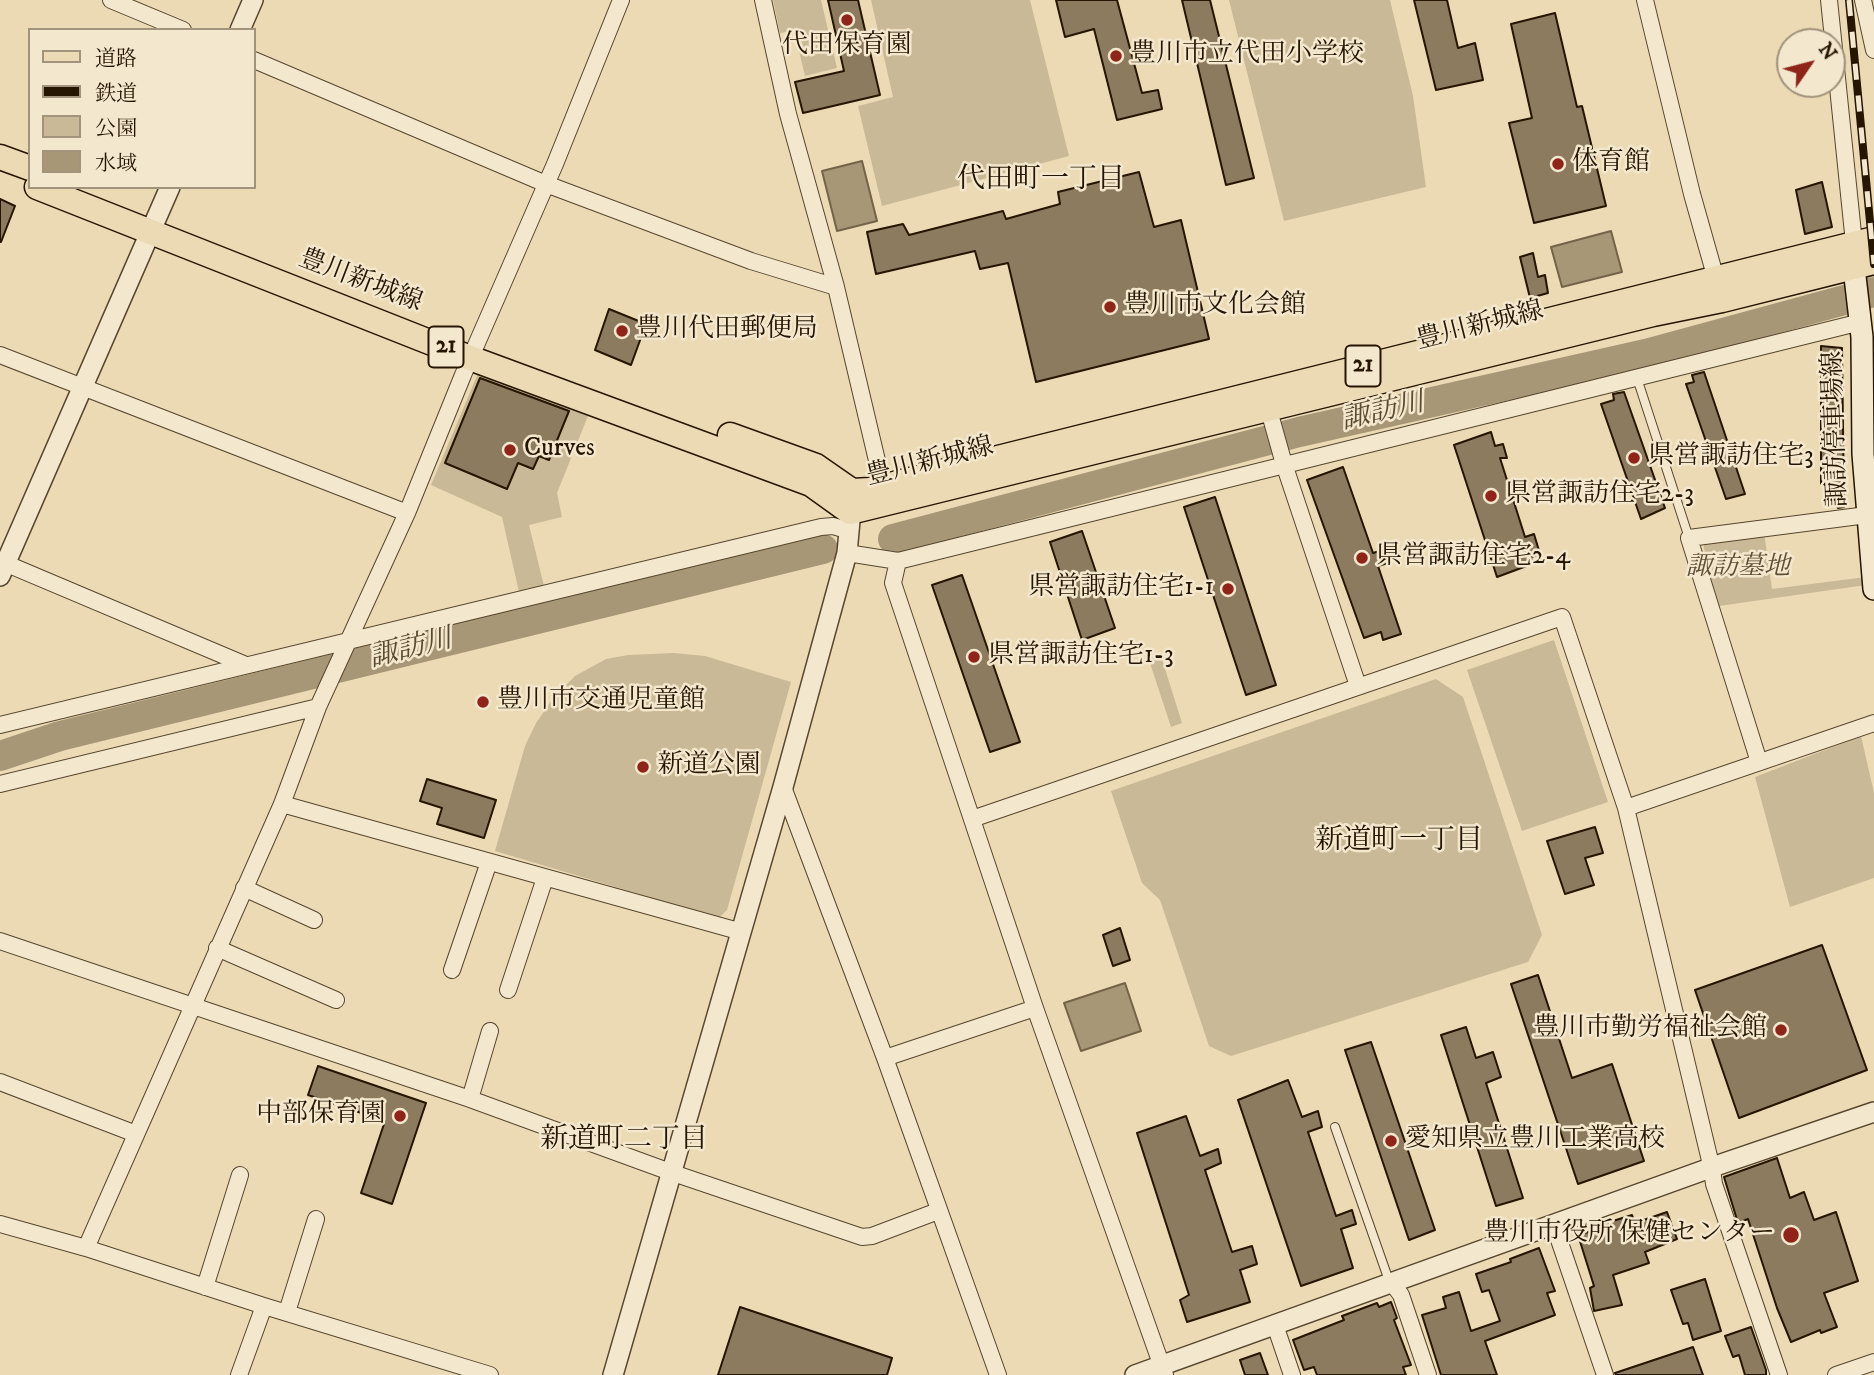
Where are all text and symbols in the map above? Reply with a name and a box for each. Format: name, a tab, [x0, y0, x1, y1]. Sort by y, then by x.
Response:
marker: 代田保育園	[839, 12, 855, 28]
legend	[28, 28, 256, 189]
north arrow	[1776, 28, 1846, 98]
place label: 代田保育園	[782, 31, 912, 63]
text: N	[1813, 39, 1841, 65]
place label: 豊川市立代田小学校	[1130, 40, 1364, 72]
text: 道路	[95, 46, 137, 72]
marker: 豊川市立代田小学校	[1108, 48, 1124, 64]
text: 鉄道	[95, 81, 137, 107]
text: 公園	[95, 116, 137, 142]
place label: 体育館	[1572, 148, 1650, 180]
text: 水域	[95, 151, 137, 177]
marker: 体育館	[1550, 156, 1566, 172]
district label: 代田町一丁目	[957, 164, 1125, 198]
street label: 豊川新城線	[294, 244, 426, 320]
place label: 豊川市文化会館	[1124, 291, 1306, 323]
street label: 豊川新城線	[1413, 296, 1547, 358]
marker: 豊川市文化会館	[1102, 299, 1118, 315]
place label: 豊川代田郵便局	[636, 315, 818, 347]
marker: 豊川代田郵便局	[614, 323, 630, 339]
road number: 21	[428, 326, 464, 368]
road number: 21	[1346, 346, 1380, 386]
street label: 諏訪停車場線	[1819, 351, 1855, 507]
water label: 諏訪川	[1338, 387, 1428, 439]
street label: 豊川新城線	[863, 432, 997, 494]
place label: Curves	[524, 434, 595, 466]
marker: Curves	[502, 442, 518, 458]
place label: 県営諏訪住宅3	[1648, 442, 1814, 474]
marker: 県営諏訪住宅3	[1626, 450, 1642, 466]
place label: 県営諏訪住宅2-3	[1505, 480, 1694, 512]
marker: 県営諏訪住宅2-3	[1483, 488, 1499, 504]
place label: 県営諏訪住宅2-4	[1376, 542, 1570, 574]
marker: 県営諏訪住宅2-4	[1354, 550, 1370, 566]
park label: 諏訪墓地	[1686, 553, 1790, 585]
place label: 県営諏訪住宅1-1	[1028, 573, 1214, 605]
marker: 県営諏訪住宅1-1	[1220, 581, 1236, 597]
water label: 諏訪川	[366, 624, 456, 676]
place label: 県営諏訪住宅1-3	[988, 641, 1174, 673]
marker: 県営諏訪住宅1-3	[966, 649, 982, 665]
place label: 豊川市交通児童館	[497, 686, 705, 718]
marker: 豊川市交通児童館	[475, 694, 491, 710]
place label: 新道公園	[657, 751, 761, 783]
marker: 新道公園	[635, 759, 651, 775]
district label: 新道町一丁目	[1315, 825, 1483, 859]
place label: 豊川市勤労福祉会館	[1533, 1014, 1767, 1046]
marker: 豊川市勤労福祉会館	[1773, 1022, 1789, 1038]
place label: 中部保育園	[256, 1100, 386, 1132]
marker: 中部保育園	[392, 1108, 408, 1124]
district label: 新道町二丁目	[540, 1124, 708, 1158]
place label: 愛知県立豊川工業高校	[1405, 1125, 1665, 1157]
marker: 愛知県立豊川工業高校	[1383, 1133, 1399, 1149]
place label: 豊川市役所 保健センター	[1483, 1219, 1775, 1251]
marker: 豊川市役所 保健センター	[1781, 1225, 1801, 1245]

